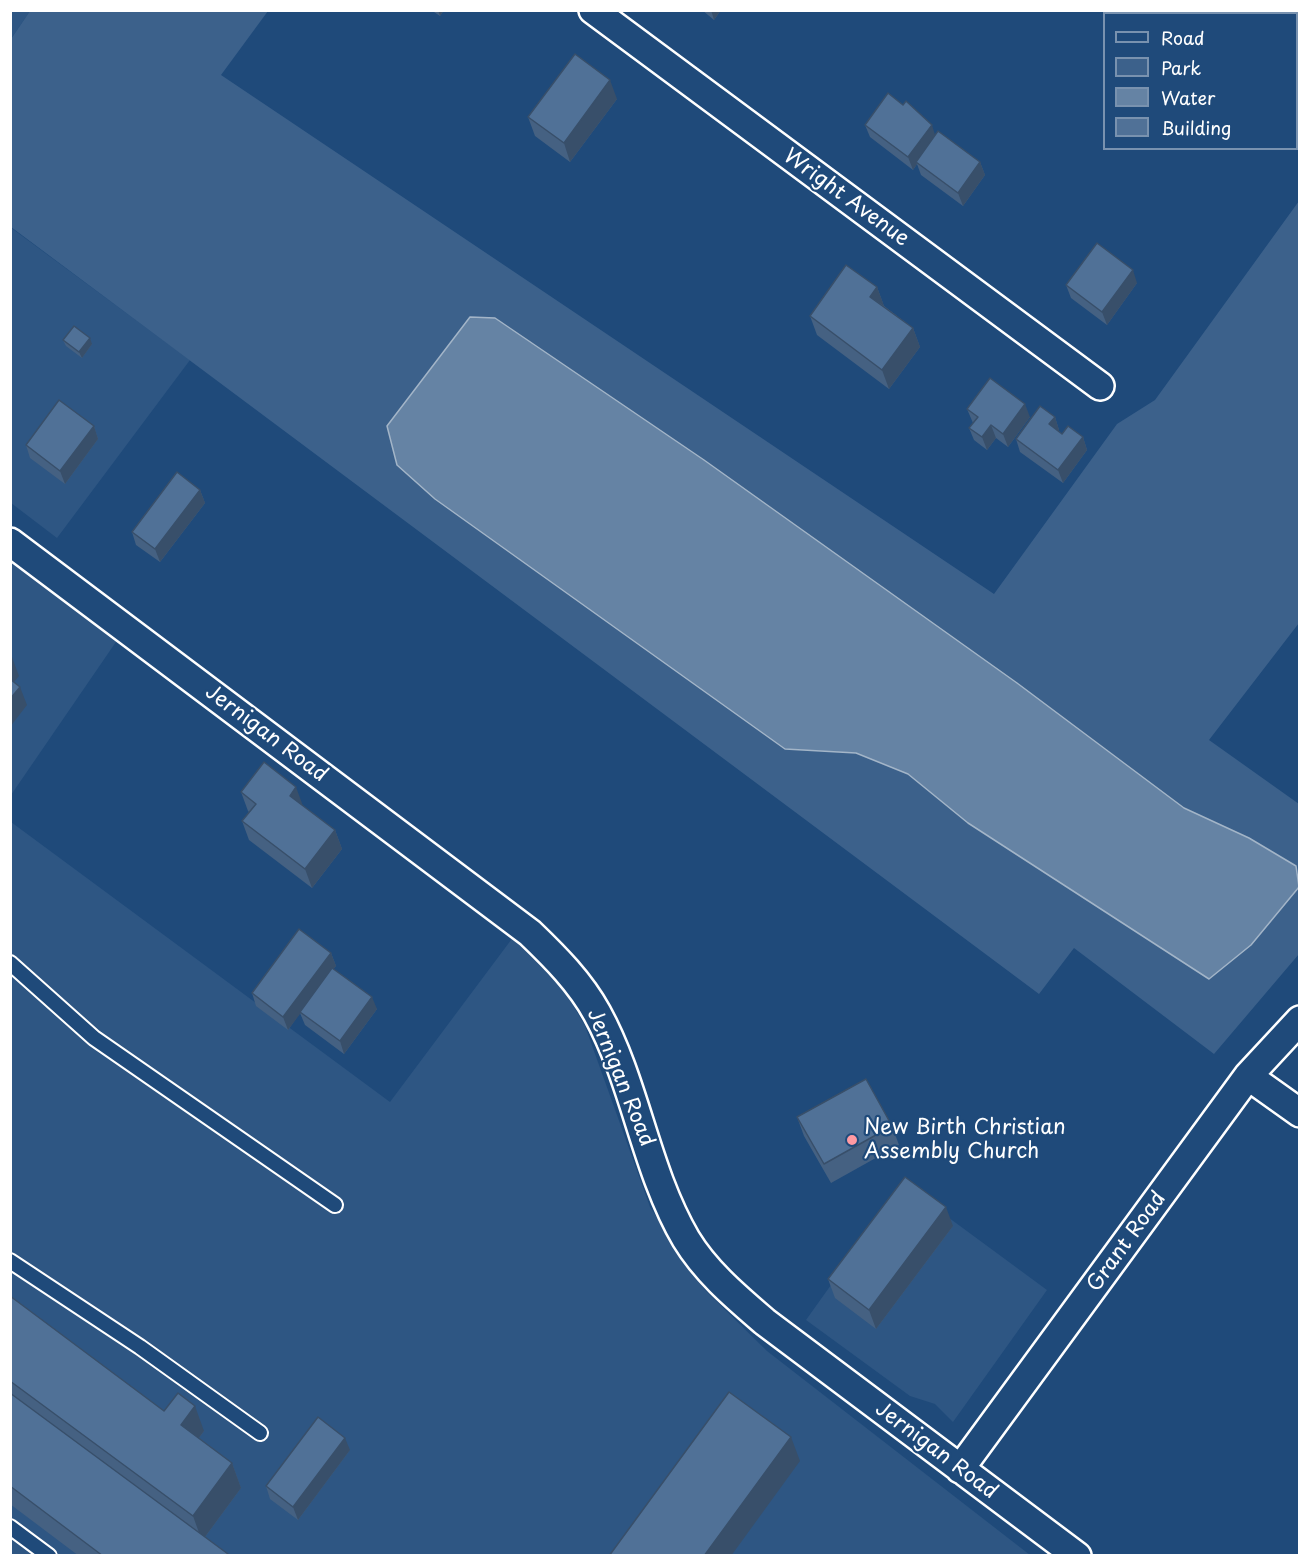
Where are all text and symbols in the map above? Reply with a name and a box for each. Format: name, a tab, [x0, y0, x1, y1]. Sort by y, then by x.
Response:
legend	[1103, 12, 1298, 150]
text: Road	[1161, 24, 1205, 51]
text: Park	[1161, 54, 1201, 81]
text: Water	[1161, 84, 1215, 111]
text: Building	[1161, 114, 1231, 141]
street label: Wright Avenue	[778, 144, 914, 252]
street label: Jernigan Road	[200, 680, 332, 788]
street label: Jernigan Road	[581, 1005, 659, 1151]
place label: New Birth Christian Assembly Church	[864, 1115, 1066, 1165]
marker: New Birth Christian Assembly Church	[845, 1133, 859, 1147]
street label: Grant Road	[1082, 1187, 1172, 1297]
street label: Jernigan Road	[870, 1397, 1002, 1505]

